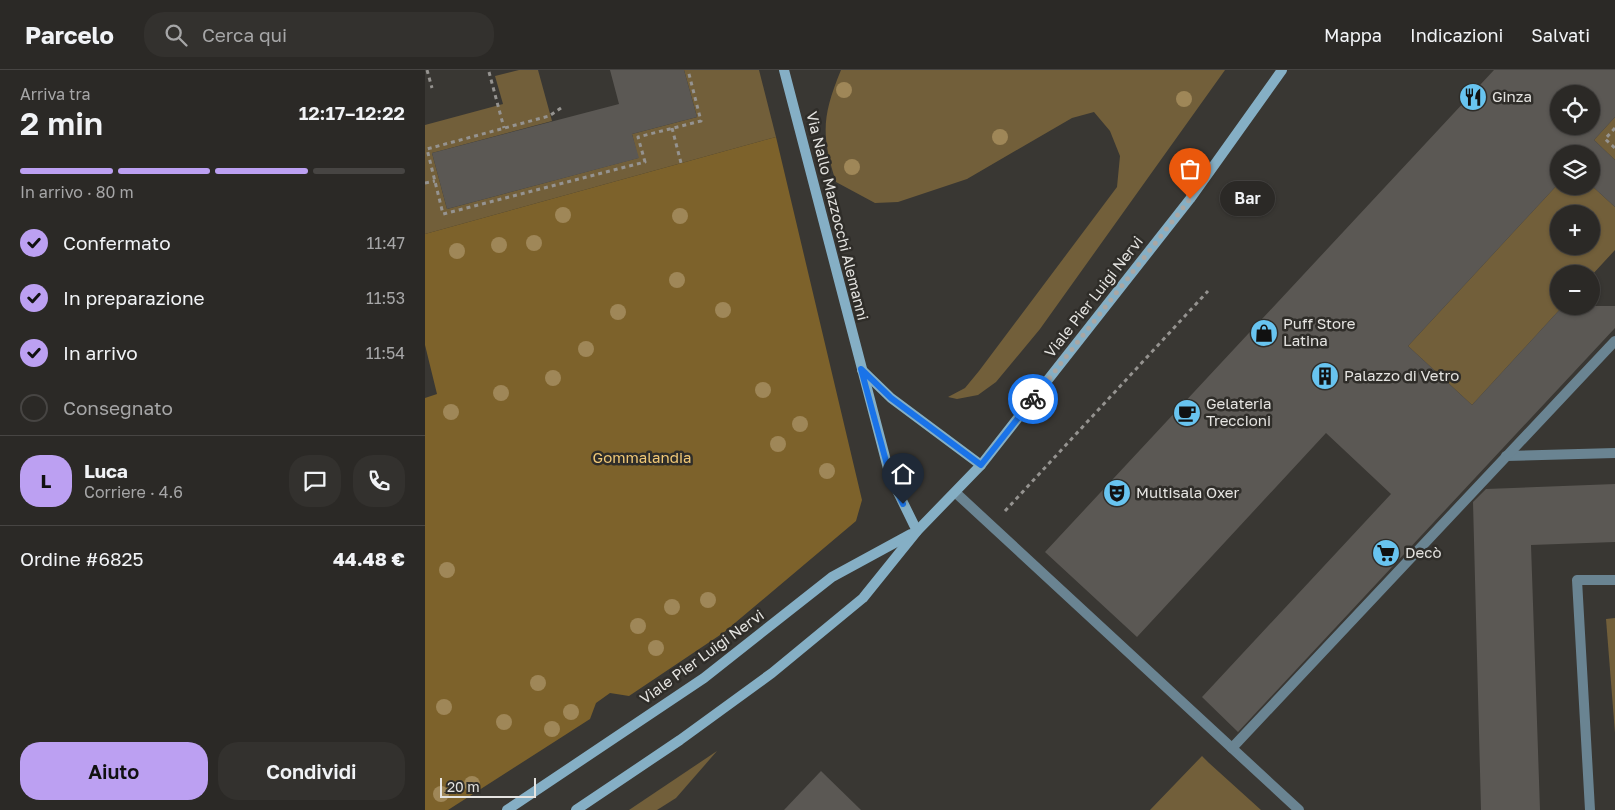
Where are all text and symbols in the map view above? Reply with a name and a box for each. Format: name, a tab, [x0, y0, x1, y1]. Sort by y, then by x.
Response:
search box	[144, 12, 494, 57]
text: Parcelo	[25, 20, 114, 49]
icon: search	[162, 21, 190, 49]
text: Cerca qui	[202, 23, 287, 46]
text: Mappa	[1324, 24, 1382, 46]
text: Indicazioni	[1410, 24, 1503, 46]
text: Salvati	[1531, 24, 1590, 46]
restaurant icon: Ginza	[1458, 82, 1488, 112]
text: Arriva tra	[20, 84, 91, 104]
map controls	[1550, 85, 1600, 315]
button: locate	[1550, 85, 1600, 135]
place label: Ginza	[1492, 87, 1532, 105]
text: 12:17–12:22	[299, 101, 405, 124]
text: 2 min	[20, 104, 103, 142]
street label: Via Nallo Mazzocchi Alemanni	[803, 109, 873, 322]
button: layers	[1550, 145, 1600, 195]
pin	[1169, 148, 1211, 199]
icon: bag	[1176, 155, 1204, 183]
text: In arrivo · 80 m	[20, 182, 134, 202]
callout: Bar	[1220, 182, 1275, 216]
text: Bar	[1234, 188, 1261, 208]
button: +	[1550, 205, 1600, 255]
icon: check	[20, 229, 48, 257]
text: Confermato	[63, 231, 171, 254]
street label: Viale Pier Luigi Nervi	[1040, 232, 1146, 361]
text: 11:47	[366, 233, 405, 253]
button: −	[1550, 265, 1600, 315]
icon: check	[20, 284, 48, 312]
text: In preparazione	[63, 286, 205, 309]
text: 11:53	[366, 288, 405, 308]
place label: Puff Store Latina	[1283, 314, 1356, 349]
shop icon: Puff Store Latina	[1249, 318, 1279, 348]
icon: check	[20, 339, 48, 367]
text: In arrivo	[63, 341, 138, 364]
text: 11:54	[366, 343, 405, 363]
building icon: Palazzo di Vetro	[1310, 361, 1340, 391]
place label: Palazzo di Vetro	[1344, 366, 1459, 384]
courier	[1008, 374, 1058, 424]
icon: bike	[1019, 385, 1047, 413]
place label: Gelateria Treccioni	[1206, 394, 1271, 429]
text: Consegnato	[63, 396, 173, 419]
cafe icon: Gelateria Treccioni	[1172, 398, 1202, 428]
park label: Gommalandia	[593, 448, 691, 466]
pin	[882, 453, 924, 504]
button: chat	[289, 455, 341, 507]
button: phone	[353, 455, 405, 507]
text: Luca	[84, 459, 128, 482]
icon: home	[889, 460, 917, 488]
text: L	[41, 469, 51, 492]
theatre icon: Multisala Oxer	[1102, 478, 1132, 508]
text: Corriere · 4.6	[84, 482, 183, 502]
place label: Multisala Oxer	[1136, 483, 1240, 501]
supermarket icon: Decò	[1371, 538, 1401, 568]
place label: Decò	[1405, 543, 1441, 561]
text: Ordine #6825	[20, 547, 144, 570]
text: 44.48 €	[333, 547, 405, 570]
street label: Viale Pier Luigi Nervi	[636, 605, 767, 707]
button: Aiuto	[20, 742, 208, 800]
button: Condividi	[218, 742, 405, 800]
scale bar	[440, 775, 536, 798]
text: 20 m	[447, 778, 480, 795]

